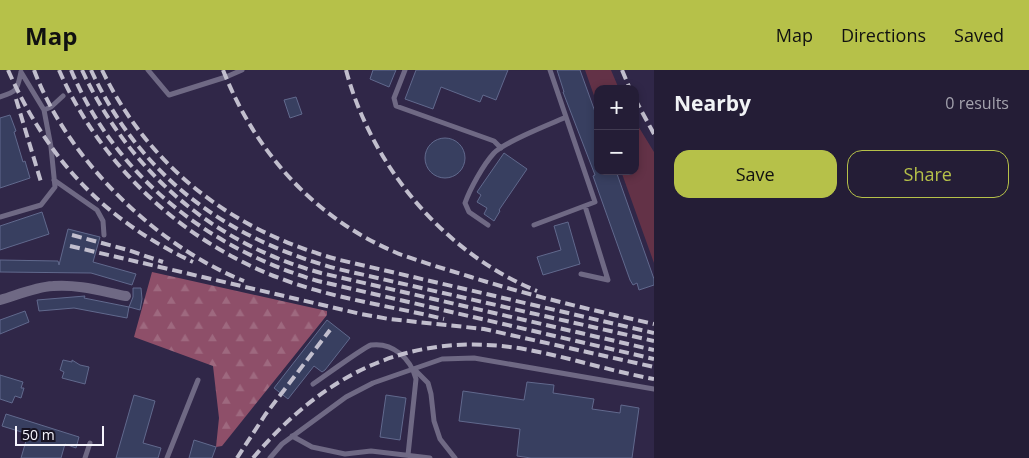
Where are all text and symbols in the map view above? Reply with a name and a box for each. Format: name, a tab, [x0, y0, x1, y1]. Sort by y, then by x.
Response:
text: Map	[25, 19, 77, 52]
text: Map	[776, 23, 813, 47]
text: Directions	[841, 23, 926, 47]
text: Saved	[954, 23, 1004, 47]
map controls	[594, 85, 639, 175]
button: +	[594, 85, 639, 130]
text: Nearby	[674, 89, 751, 117]
text: 0 results	[945, 92, 1009, 114]
button: −	[594, 130, 639, 175]
button: Save	[674, 150, 837, 198]
button: Share	[847, 150, 1009, 198]
scale bar	[15, 423, 104, 446]
text: 50 m	[22, 425, 55, 444]

